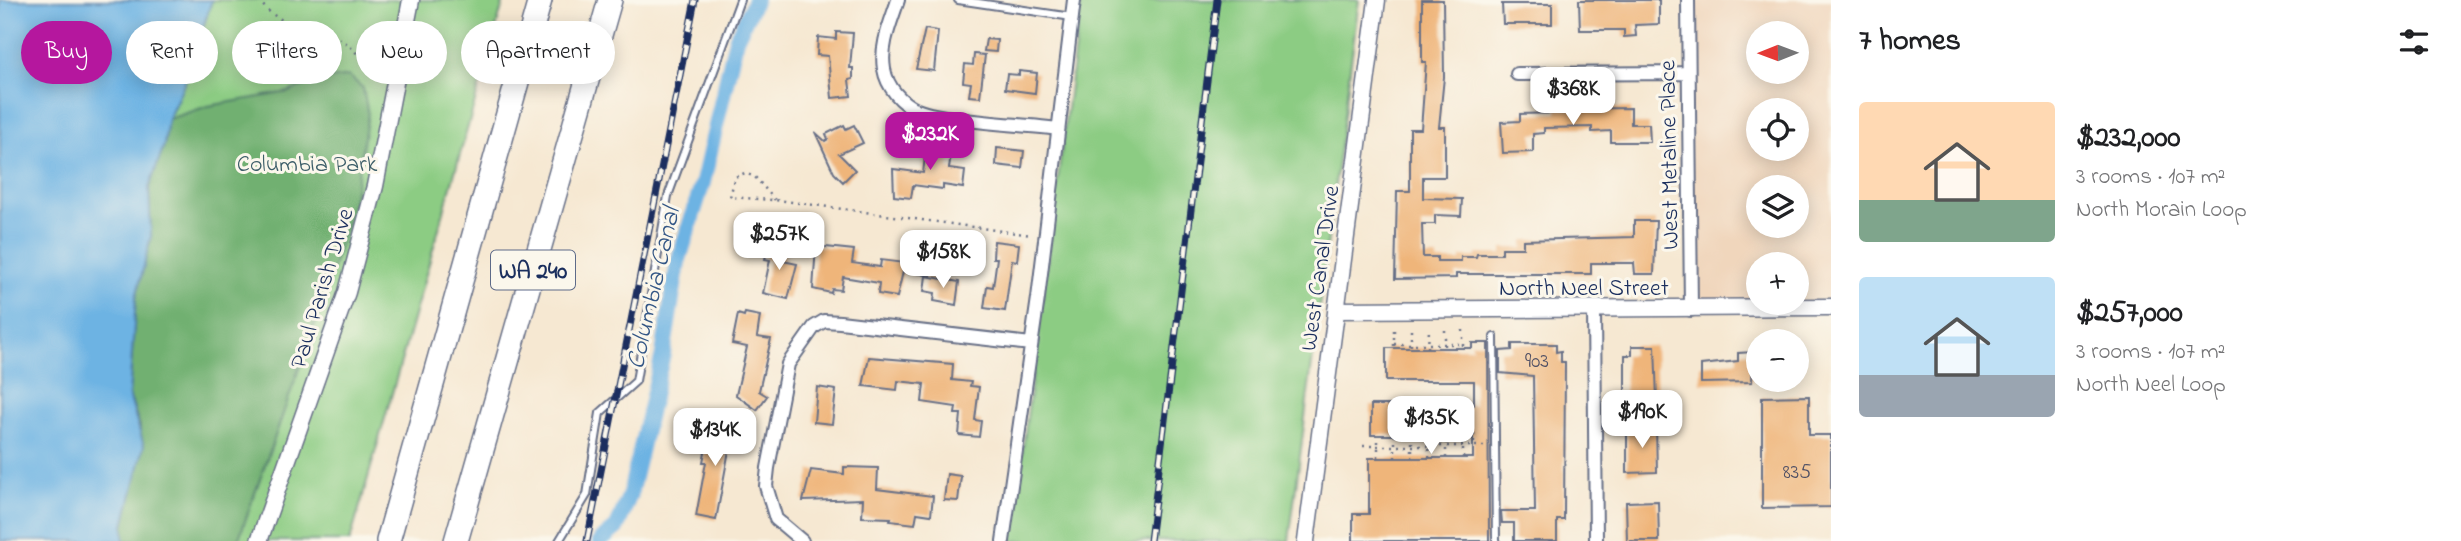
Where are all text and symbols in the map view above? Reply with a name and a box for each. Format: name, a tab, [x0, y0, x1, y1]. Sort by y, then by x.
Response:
text: 7 homes	[1859, 20, 1961, 64]
chip: Buy	[21, 21, 112, 84]
chip: Rent	[126, 21, 218, 84]
chip: Filters	[232, 21, 342, 84]
chip: New	[356, 21, 447, 84]
chip: Apartment	[461, 21, 615, 84]
north arrow	[1746, 21, 1810, 84]
map controls	[1746, 21, 1809, 392]
icon: filters	[2395, 23, 2433, 61]
street label: West Metaline Place	[1651, 60, 1690, 250]
pin: $368K	[1524, 68, 1622, 127]
text: $368K	[1546, 73, 1600, 106]
button: locate	[1746, 98, 1809, 161]
pin: $232K	[881, 113, 979, 172]
text: $232,000	[2076, 117, 2180, 161]
text: $232K	[901, 118, 959, 151]
icon: home	[1915, 130, 1999, 214]
park label: Columbia Park	[237, 148, 378, 183]
text: 3 rooms · 107 m²	[2076, 161, 2225, 194]
button: layers	[1746, 175, 1809, 238]
street label: West Canal Drive	[1293, 183, 1350, 353]
text: North Morain Loop	[2076, 194, 2247, 227]
water label: Columbia Canal	[618, 202, 693, 373]
street label: Paul Parish Drive	[282, 204, 364, 373]
pin: $257K	[730, 212, 828, 272]
text: $257K	[749, 218, 809, 251]
pin: $158K	[894, 230, 992, 290]
text: $158K	[916, 236, 970, 269]
road number: WA 240	[491, 250, 575, 290]
button: +	[1746, 252, 1809, 315]
street label: North Neel Street	[1499, 272, 1669, 307]
text: $257,000	[2076, 292, 2183, 336]
icon: home	[1915, 305, 1999, 389]
button: −	[1746, 329, 1809, 392]
text: 3 rooms · 107 m²	[2076, 336, 2225, 369]
house number: 903	[1525, 347, 1549, 377]
text: North Neel Loop	[2076, 369, 2226, 402]
pin: $190K	[1593, 391, 1691, 450]
pin: $135K	[1382, 396, 1480, 456]
text: $190K	[1617, 396, 1667, 429]
text: $135K	[1403, 402, 1459, 435]
pin: $134K	[666, 408, 764, 468]
text: $134K	[689, 414, 741, 447]
house number: 835	[1783, 458, 1811, 488]

